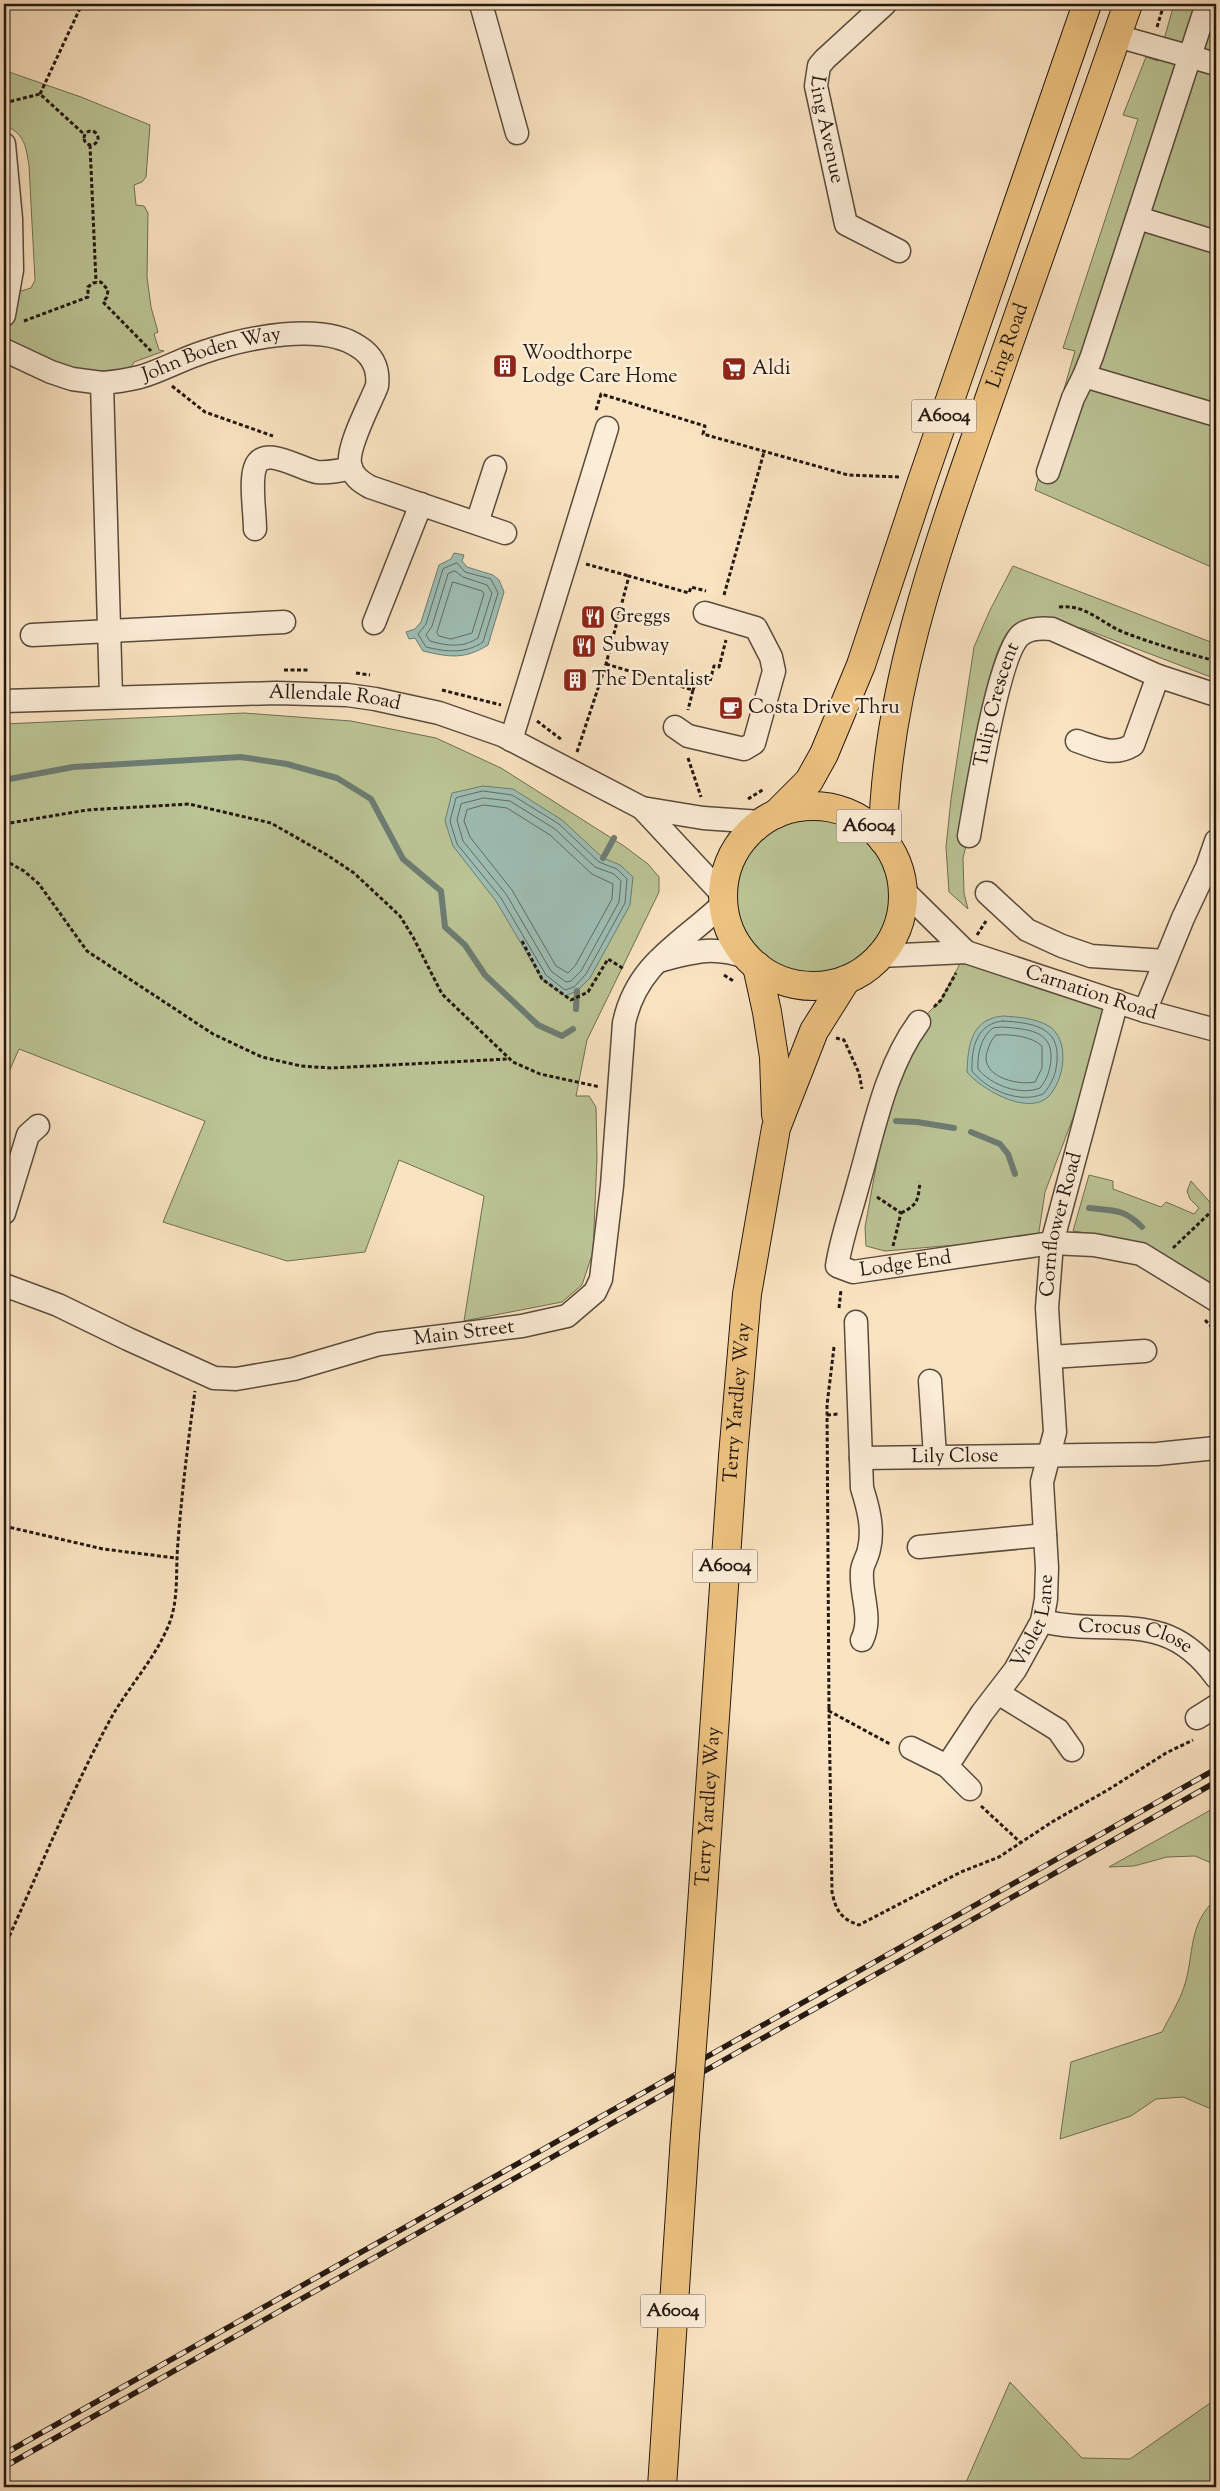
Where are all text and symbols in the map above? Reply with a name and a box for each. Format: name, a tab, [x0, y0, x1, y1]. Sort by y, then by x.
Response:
street label: Ling Avenue	[801, 73, 851, 186]
street label: Ling Road	[980, 299, 1036, 392]
street label: John Boden Way	[137, 320, 283, 390]
place label: Woodthorpe Lodge Care Home	[522, 340, 678, 392]
building icon: Woodthorpe Lodge Care Home	[492, 353, 518, 379]
place label: Aldi	[752, 355, 791, 384]
supermarket icon: Aldi	[721, 356, 747, 382]
road number: A6004	[912, 400, 976, 432]
place label: Greggs	[610, 603, 671, 632]
restaurant icon: Greggs	[580, 604, 606, 630]
place label: Subway	[602, 632, 669, 661]
restaurant icon: Subway	[571, 633, 597, 659]
street label: Tulip Crescent	[967, 637, 1028, 770]
place label: The Dentalist	[592, 666, 710, 695]
building icon: The Dentalist	[562, 667, 588, 693]
street label: Allendale Road	[268, 678, 403, 719]
place label: Costa Drive Thru	[748, 694, 900, 723]
cafe icon: Costa Drive Thru	[718, 695, 744, 721]
road number: A6004	[836, 809, 902, 842]
street label: Carnation Road	[1021, 958, 1161, 1028]
street label: Cornflower Road	[1033, 1149, 1090, 1298]
street label: Lodge End	[858, 1243, 953, 1285]
street label: Main Street	[412, 1313, 516, 1354]
street label: Terry Yardley Way	[717, 1321, 759, 1483]
street label: Lily Close	[911, 1442, 999, 1472]
road number: A6004	[692, 1550, 758, 1582]
street label: Violet Lane	[1004, 1574, 1061, 1674]
street label: Crocus Close	[1078, 1612, 1199, 1661]
street label: Terry Yardley Way	[689, 1726, 729, 1887]
road number: A6004	[640, 2294, 706, 2328]

